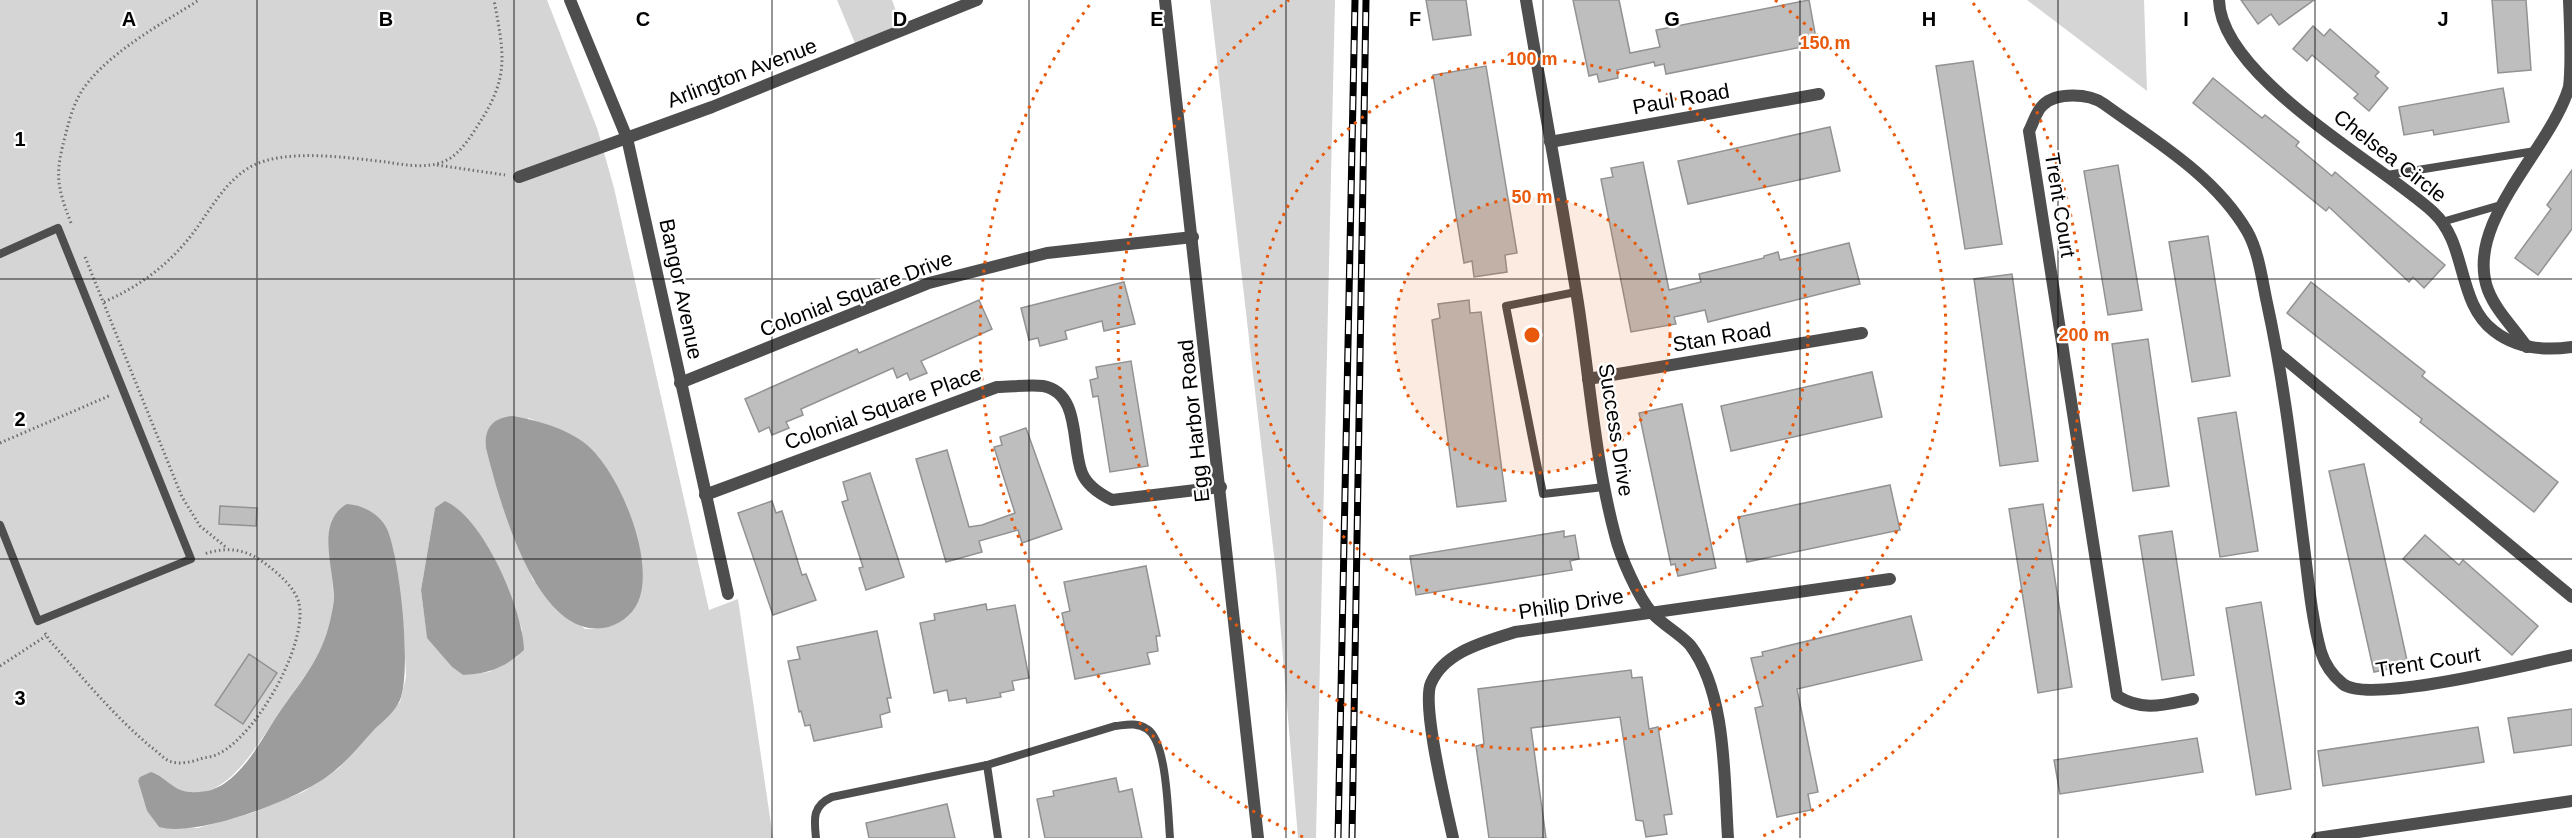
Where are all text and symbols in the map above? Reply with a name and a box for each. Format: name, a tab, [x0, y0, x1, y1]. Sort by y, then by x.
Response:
text: A	[122, 8, 136, 30]
text: B	[379, 8, 393, 30]
text: C	[636, 8, 650, 30]
text: D	[893, 8, 907, 30]
text: E	[1150, 8, 1164, 30]
text: F	[1409, 8, 1421, 30]
text: G	[1664, 8, 1680, 30]
text: H	[1922, 8, 1936, 30]
text: I	[2183, 8, 2189, 30]
text: J	[2437, 8, 2449, 30]
street label: Arlington Avenue	[664, 33, 820, 112]
text: 150 m	[1799, 33, 1851, 53]
text: 100 m	[1506, 49, 1558, 69]
street label: Paul Road	[1631, 79, 1731, 118]
street label: Chelsea Circle	[2329, 105, 2451, 207]
text: 1	[14, 128, 26, 150]
street label: Trent Court	[2041, 151, 2080, 259]
text: 50 m	[1511, 187, 1553, 207]
street label: Bangor Avenue	[655, 216, 708, 361]
street label: Colonial Square Drive	[756, 246, 955, 341]
street label: Stan Road	[1671, 317, 1773, 356]
centre of rings	[1522, 325, 1542, 345]
text: 200 m	[2058, 325, 2110, 345]
street label: Egg Harbor Road	[1174, 339, 1213, 504]
street label: Colonial Square Place	[781, 361, 984, 454]
street label: Success Drive	[1595, 362, 1638, 498]
text: 2	[14, 408, 26, 430]
street label: Philip Drive	[1517, 584, 1625, 623]
street label: Trent Court	[2374, 642, 2482, 681]
text: 3	[14, 687, 26, 709]

